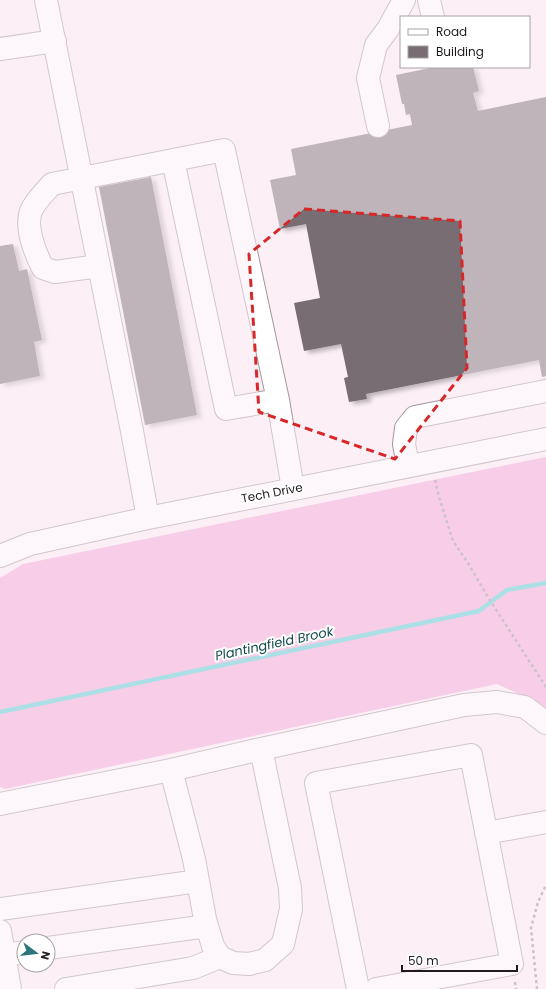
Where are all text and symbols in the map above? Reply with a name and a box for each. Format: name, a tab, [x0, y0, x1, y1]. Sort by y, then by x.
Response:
legend	[400, 16, 530, 68]
text: Road	[436, 23, 467, 40]
text: Building	[436, 43, 484, 60]
street label: Tech Drive	[240, 478, 304, 507]
water label: Plantingfield Brook	[213, 621, 336, 665]
north arrow	[16, 933, 56, 973]
scale bar	[402, 947, 517, 973]
text: N	[37, 950, 54, 962]
text: 50 m	[408, 952, 439, 969]

